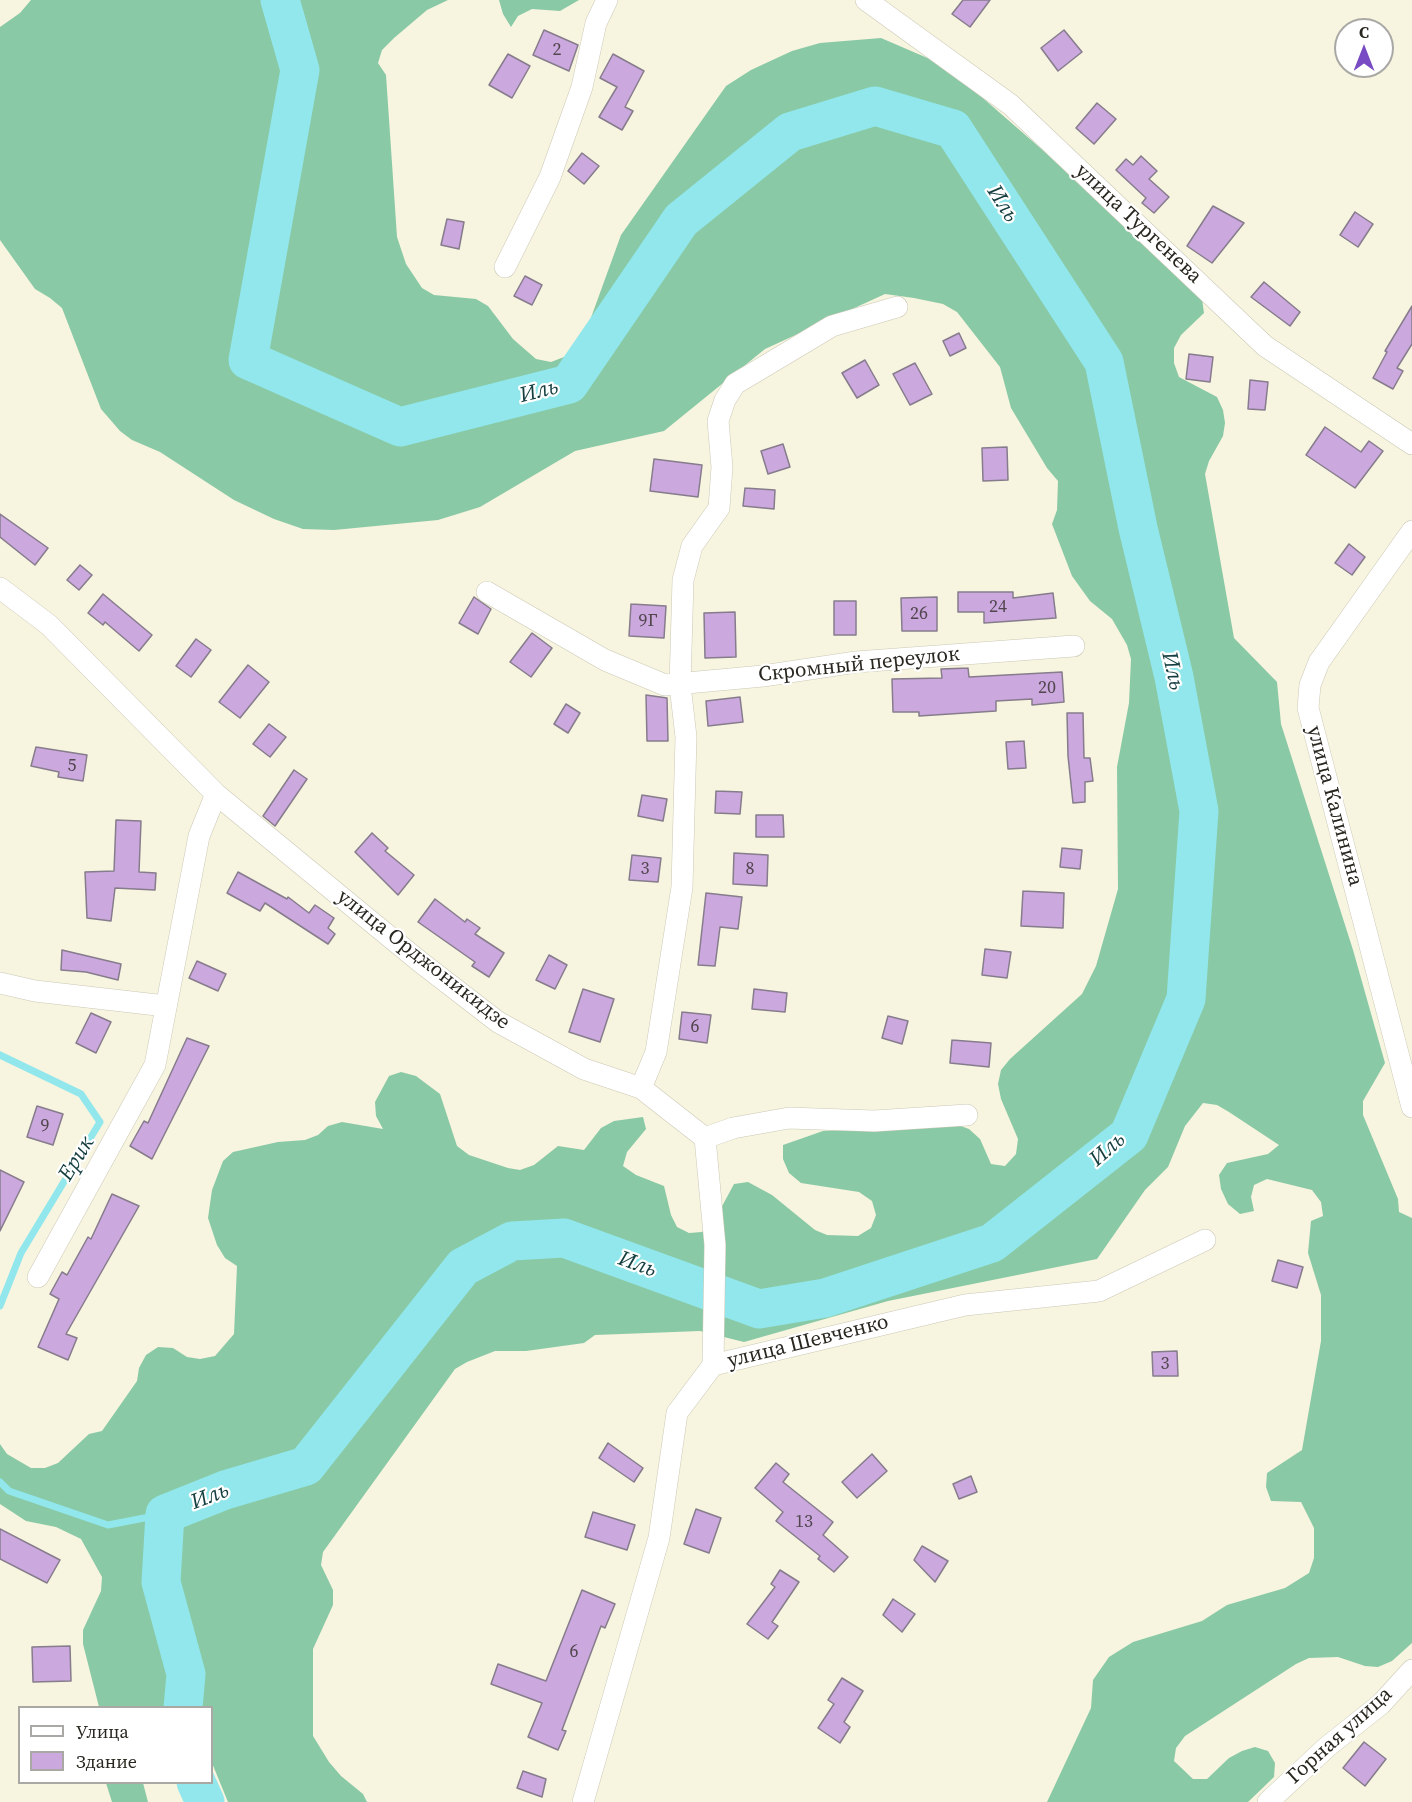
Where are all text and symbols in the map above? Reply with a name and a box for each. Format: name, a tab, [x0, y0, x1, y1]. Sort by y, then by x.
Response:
north arrow	[1334, 18, 1394, 78]
text: С	[1359, 21, 1369, 43]
house number: 2	[553, 39, 561, 61]
street label: улица Тургенева	[1069, 159, 1207, 289]
water label: Иль	[980, 181, 1024, 227]
water label: Иль	[517, 375, 561, 409]
house number: 24	[989, 596, 1007, 618]
house number: 26	[910, 603, 928, 625]
house number: 9Г	[638, 610, 658, 632]
street label: Скромный переулок	[757, 642, 961, 688]
water label: Иль	[1155, 649, 1189, 693]
house number: 20	[1038, 677, 1056, 699]
street label: улица Калинина	[1300, 723, 1368, 889]
house number: 5	[68, 755, 76, 777]
house number: 3	[641, 858, 649, 880]
house number: 8	[746, 858, 754, 880]
street label: улица Орджоникидзе	[331, 884, 515, 1036]
house number: 6	[691, 1016, 699, 1038]
house number: 9	[41, 1115, 49, 1137]
water label: Иль	[1085, 1127, 1131, 1173]
water label: Ерик	[53, 1132, 101, 1186]
water label: Иль	[614, 1246, 660, 1284]
street label: улица Шевченко	[725, 1310, 891, 1374]
house number: 3	[1161, 1353, 1169, 1375]
water label: Иль	[187, 1478, 233, 1516]
house number: 13	[795, 1511, 813, 1533]
house number: 6	[570, 1641, 578, 1663]
street label: Горная улица	[1282, 1682, 1398, 1790]
legend	[18, 1706, 213, 1784]
text: Улица	[76, 1719, 129, 1744]
text: Здание	[76, 1749, 137, 1774]

